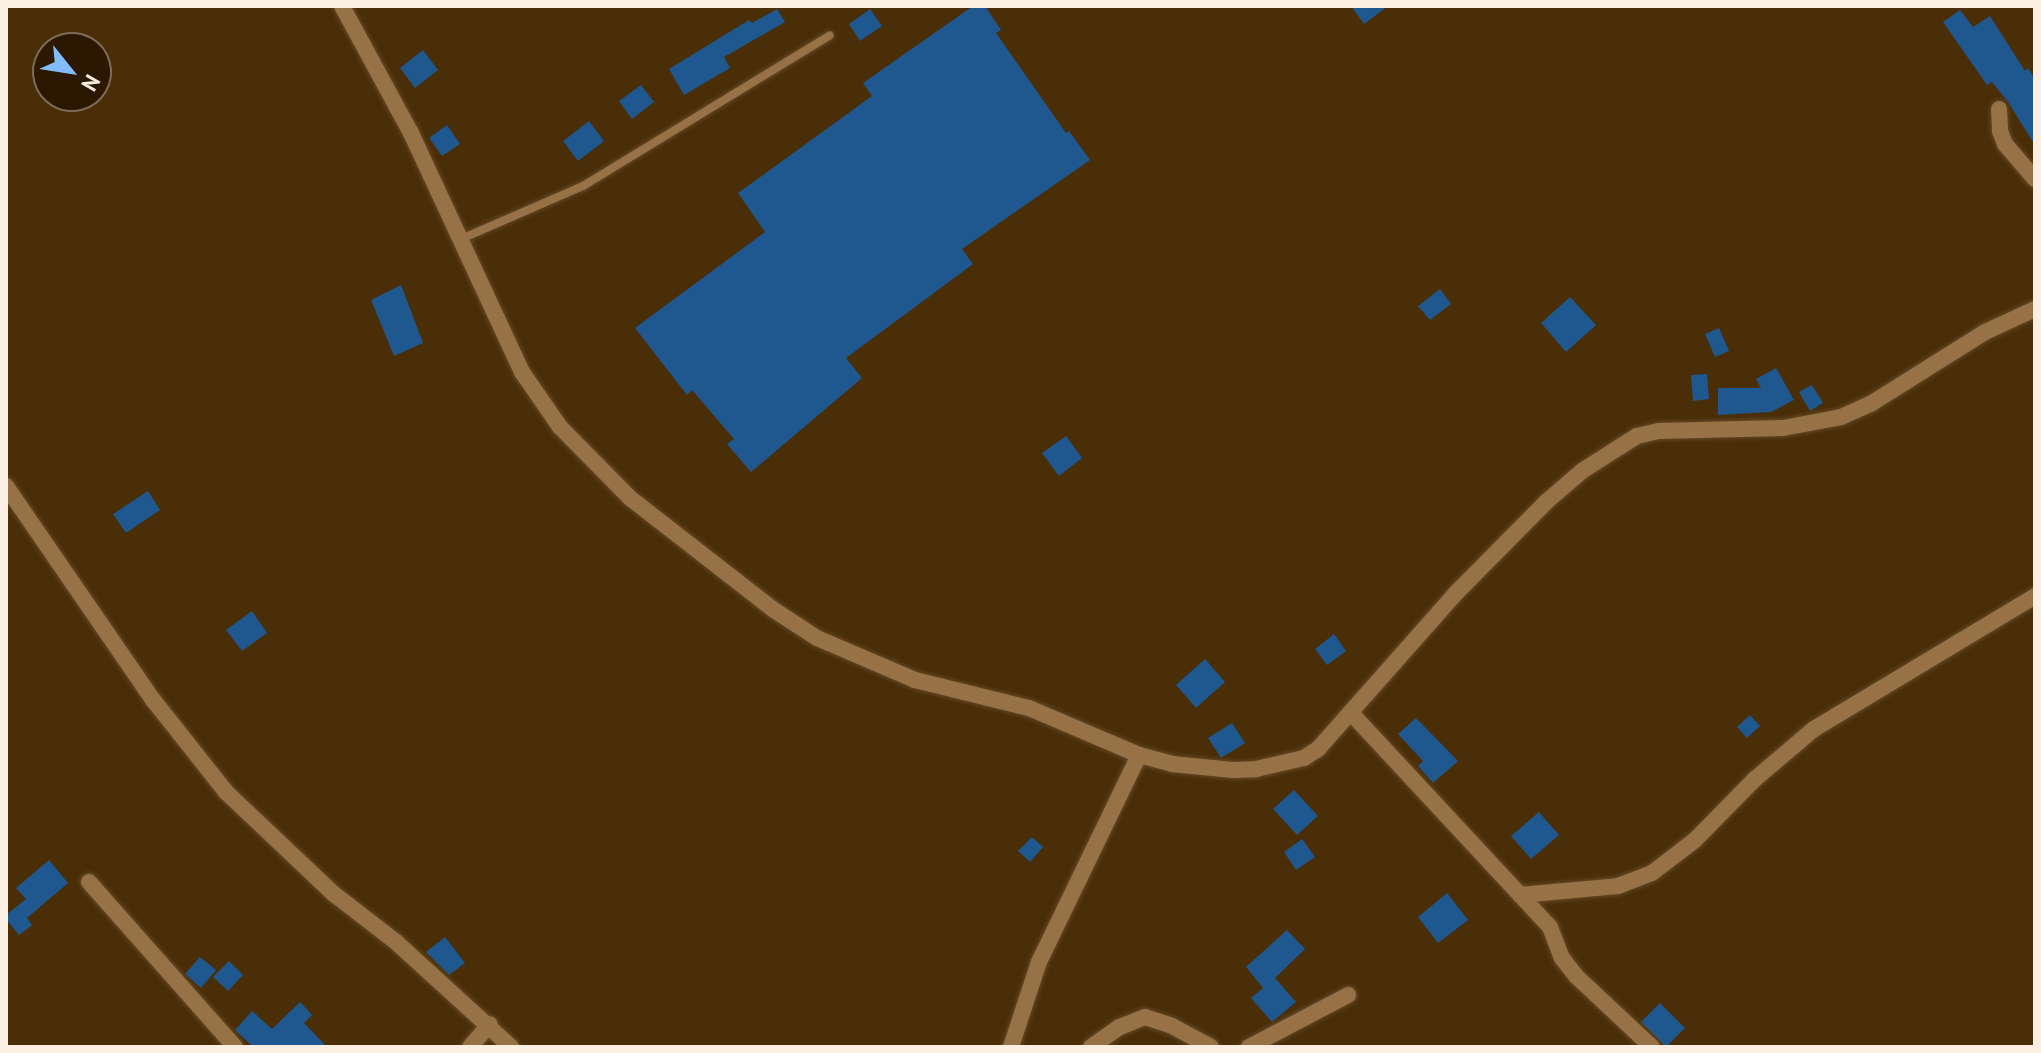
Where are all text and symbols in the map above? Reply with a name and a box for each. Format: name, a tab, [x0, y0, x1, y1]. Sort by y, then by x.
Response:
north arrow	[32, 32, 112, 112]
text: N	[75, 70, 107, 96]

